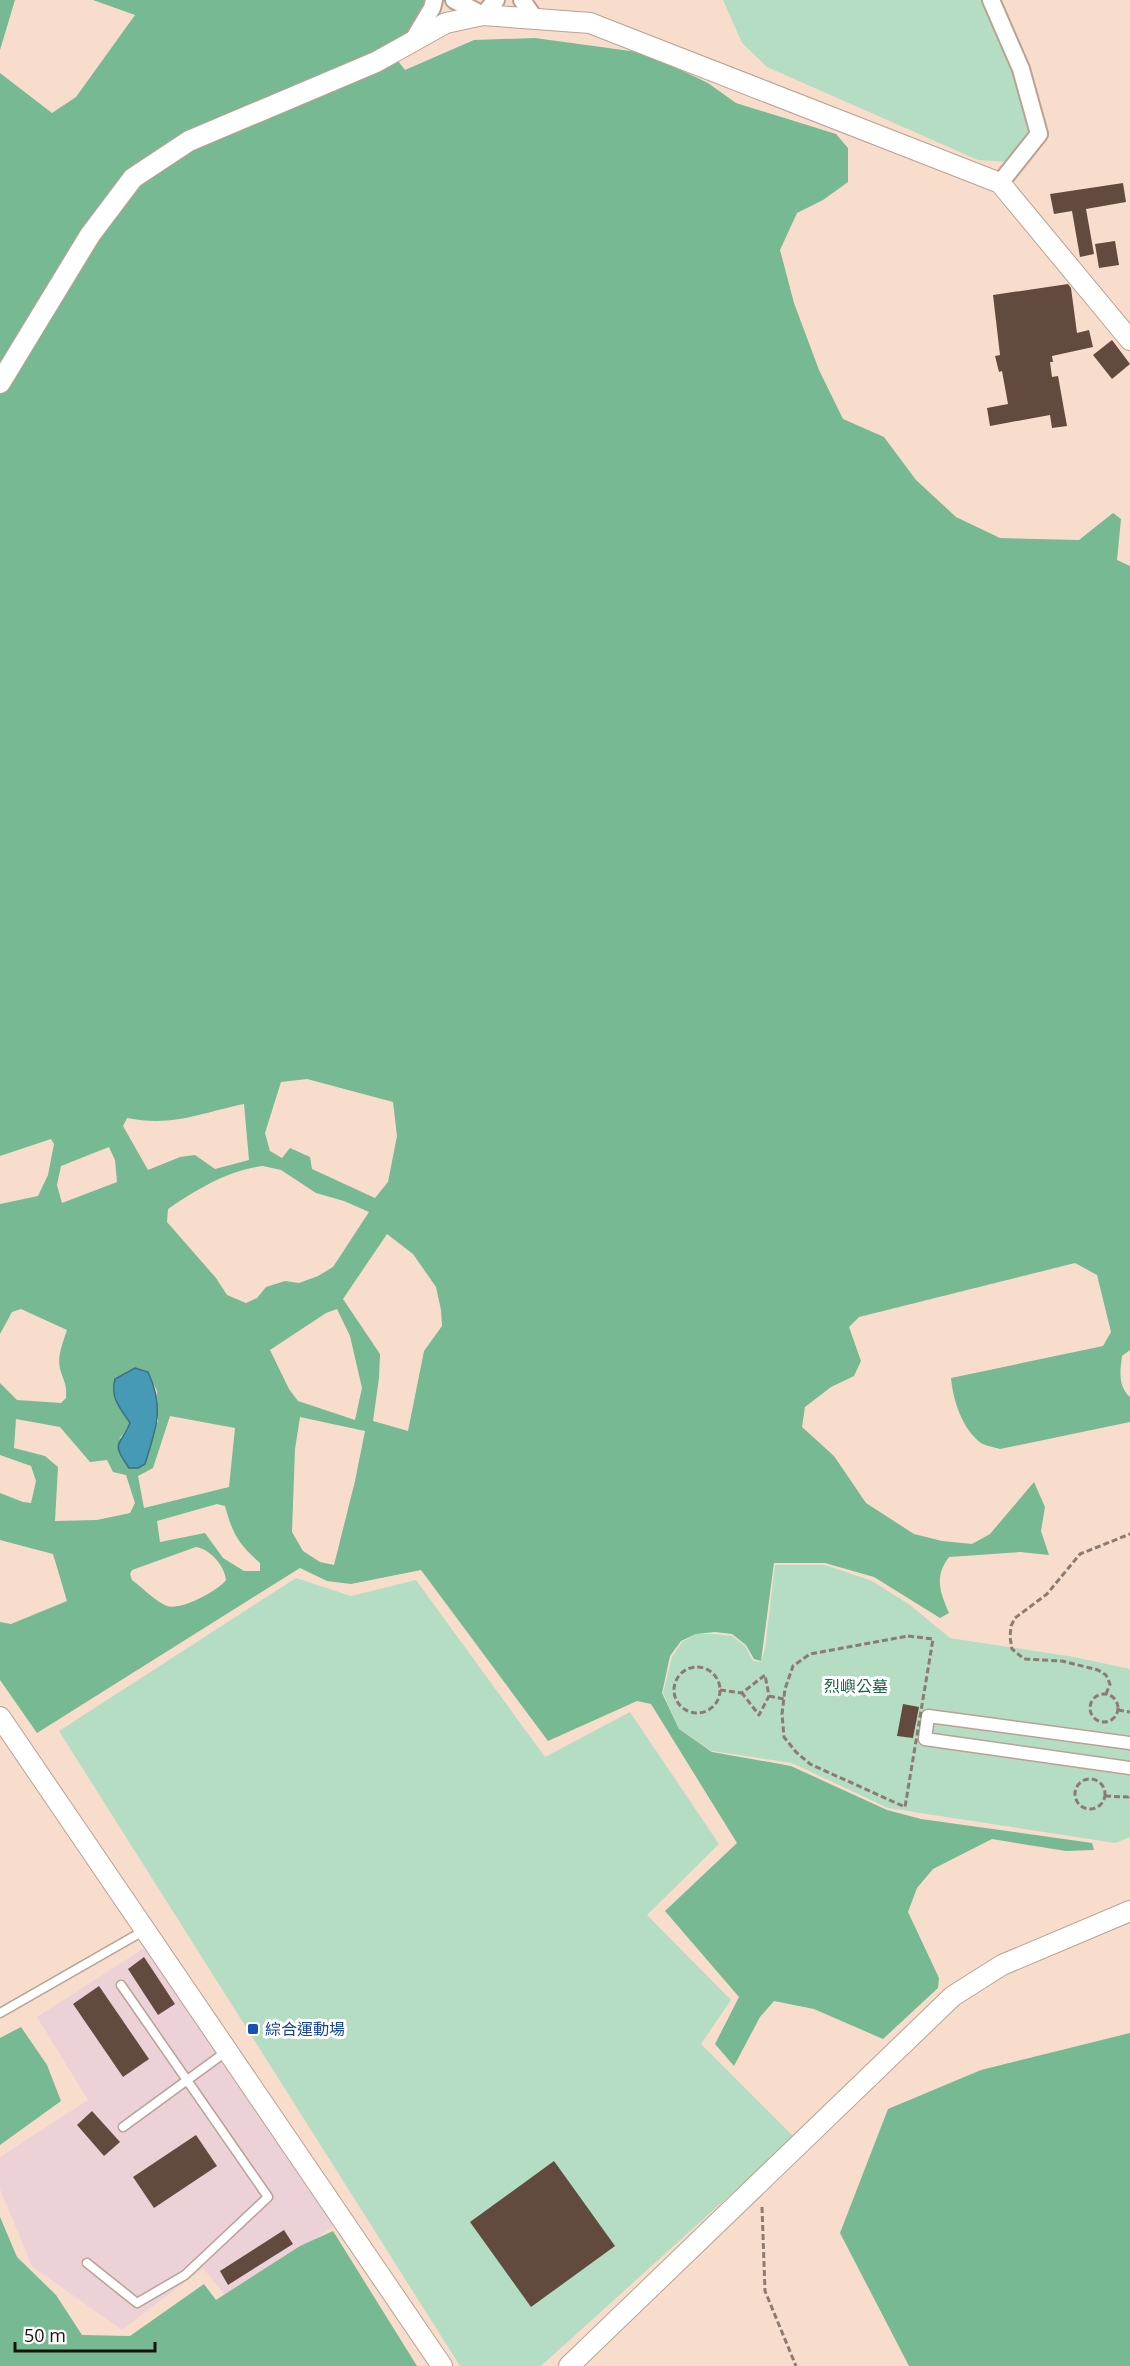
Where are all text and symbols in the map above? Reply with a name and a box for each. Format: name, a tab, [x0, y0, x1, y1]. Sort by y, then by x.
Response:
park label: 烈嶼公墓	[824, 1675, 888, 1697]
place label: 綜合運動場	[265, 2018, 345, 2040]
marker: 綜合運動場	[246, 2022, 260, 2036]
scale bar	[15, 2315, 154, 2353]
text: 50 m	[24, 2323, 66, 2347]

